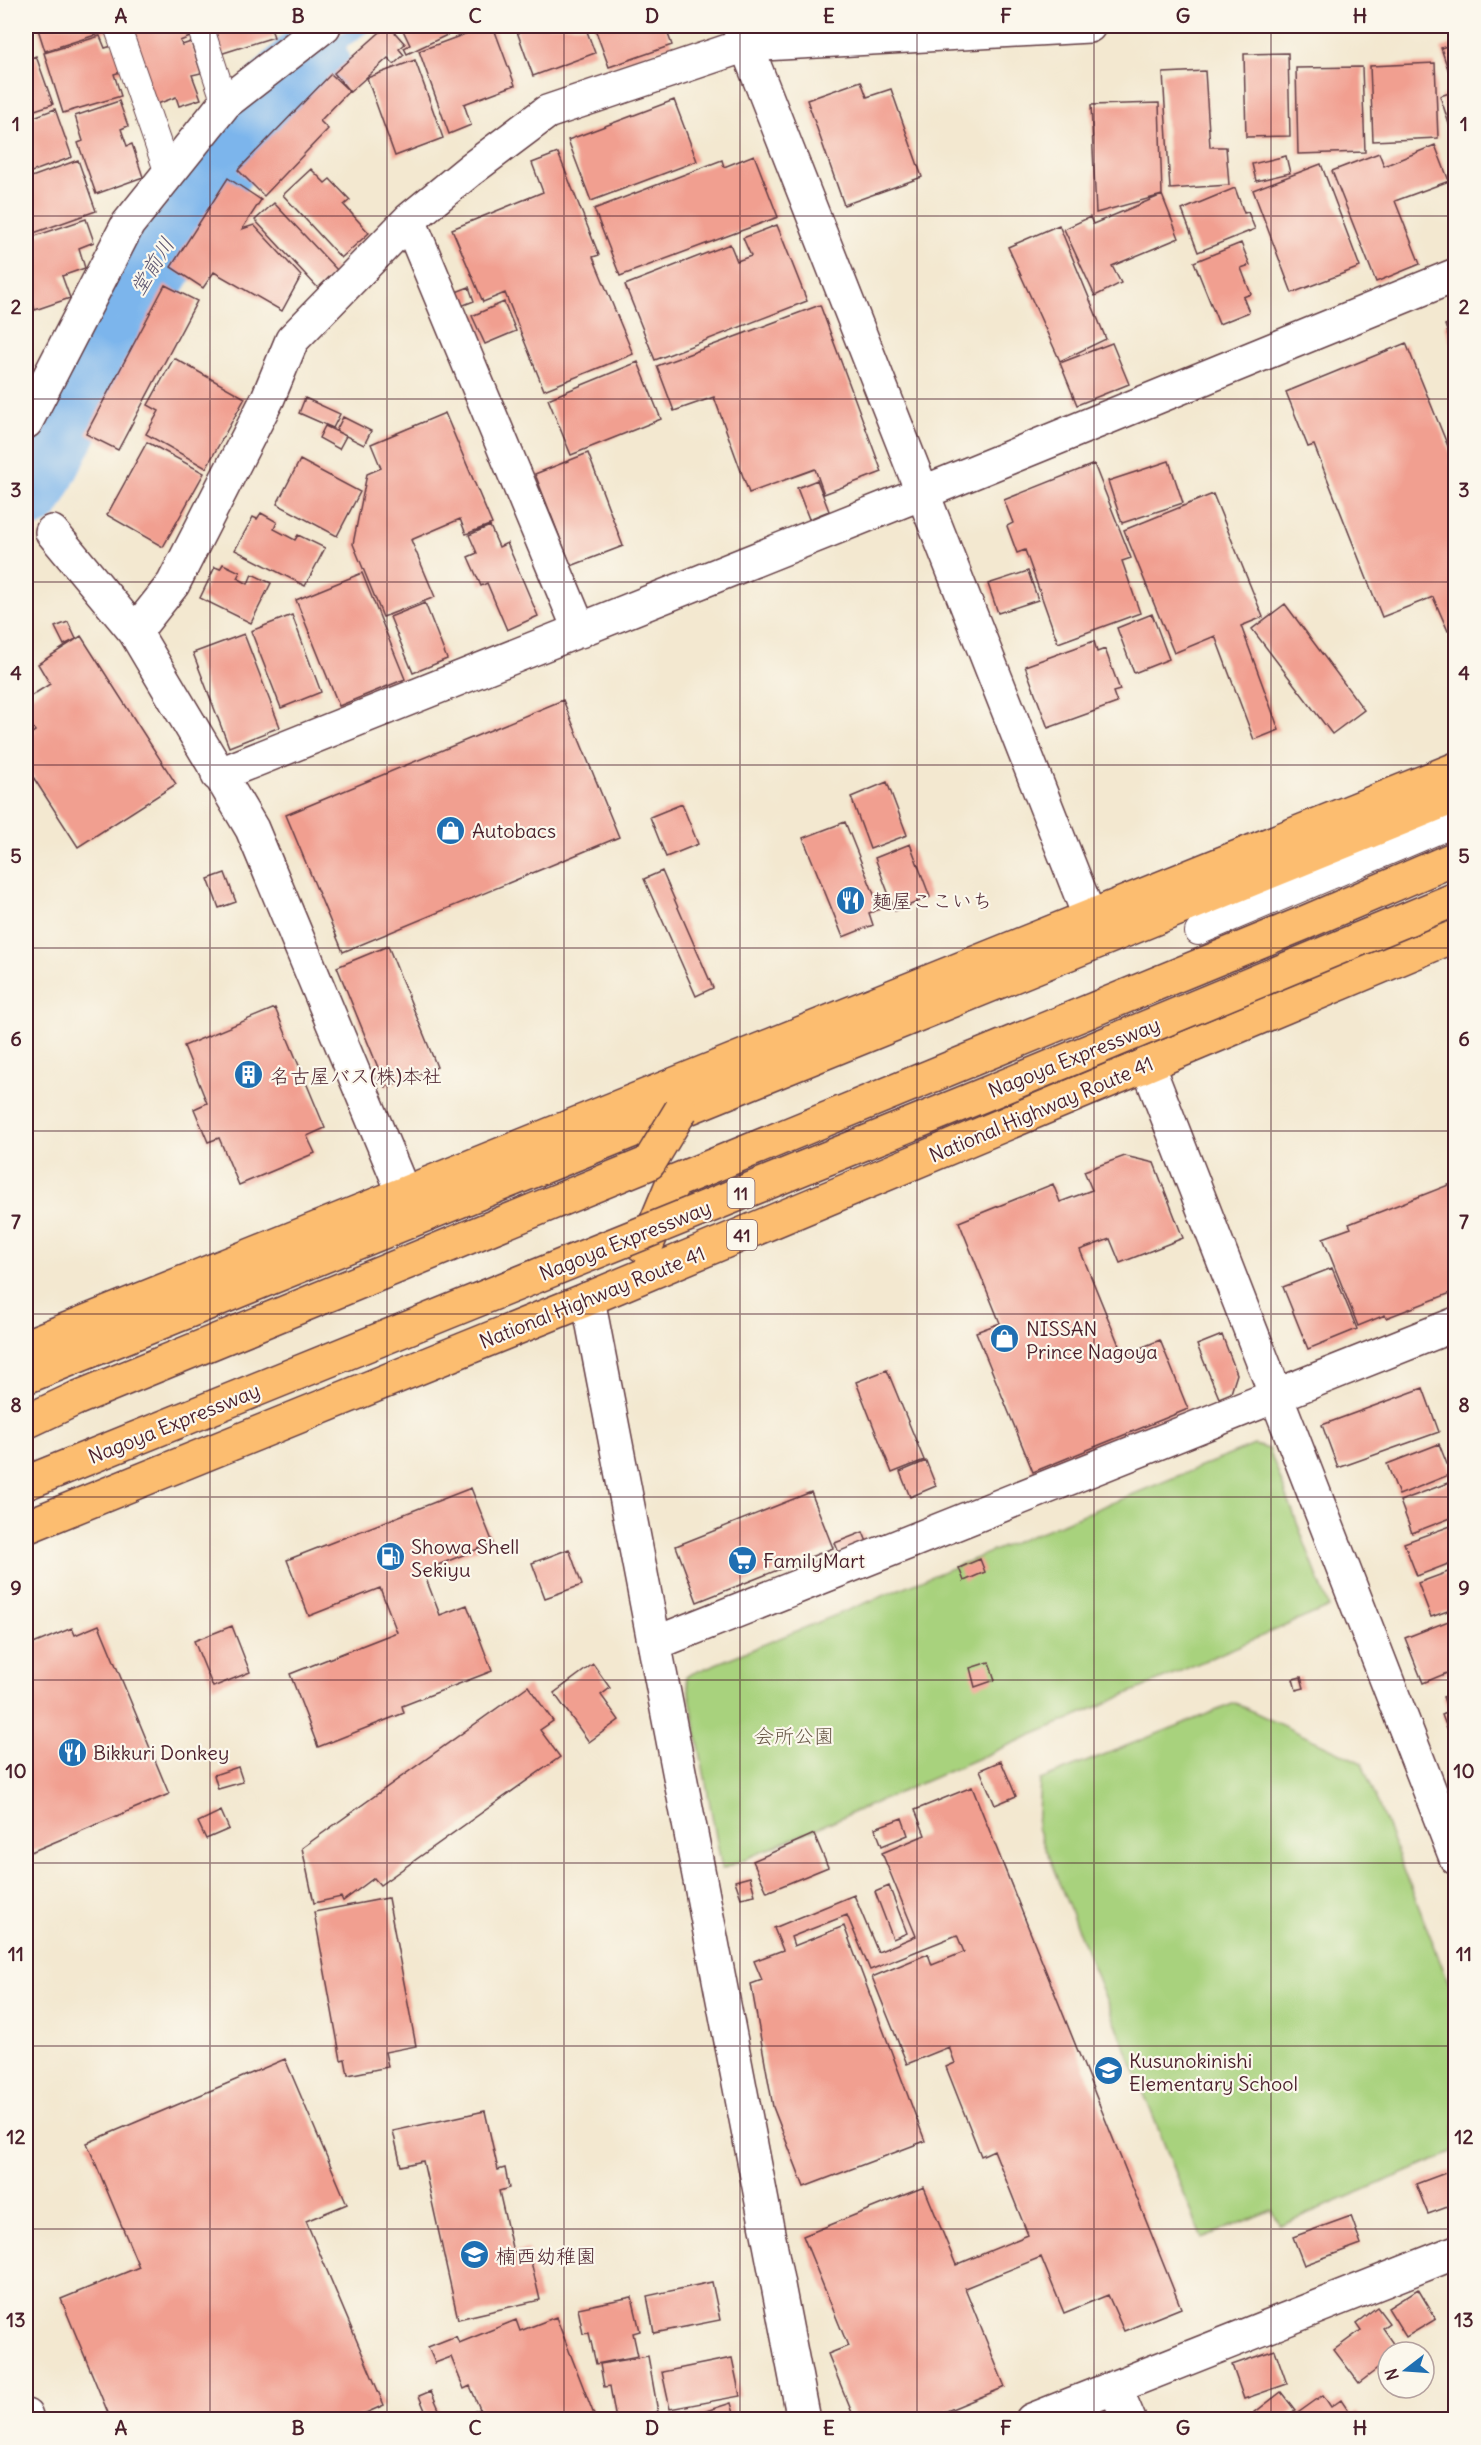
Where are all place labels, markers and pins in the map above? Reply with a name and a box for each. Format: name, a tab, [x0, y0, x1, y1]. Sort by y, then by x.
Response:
shop icon: Autobacs	[435, 814, 467, 846]
place label: Autobacs	[472, 818, 556, 843]
restaurant icon: 麺屋ここいち	[835, 884, 867, 916]
place label: 麺屋ここいち	[872, 888, 992, 913]
building icon: 名古屋バス(株)本社	[233, 1059, 265, 1091]
place label: 名古屋バス(株)本社	[270, 1063, 442, 1088]
place label: NISSAN Prince Nagoya	[1026, 1316, 1158, 1364]
shop icon: NISSAN Prince Nagoya	[989, 1323, 1021, 1355]
place label: Showa Shell Sekiyu	[411, 1534, 519, 1582]
fuel station icon: Showa Shell Sekiyu	[374, 1541, 406, 1573]
supermarket icon: FamilyMart	[726, 1544, 758, 1576]
place label: FamilyMart	[763, 1548, 865, 1573]
restaurant icon: Bikkuri Donkey	[56, 1736, 88, 1768]
place label: Bikkuri Donkey	[93, 1740, 229, 1765]
place label: Kusunokinishi Elementary School	[1129, 2048, 1298, 2096]
school or university icon: Kusunokinishi Elementary School	[1092, 2055, 1124, 2087]
school or university icon: 楠西幼稚園	[459, 2239, 491, 2271]
place label: 楠西幼稚園	[496, 2243, 596, 2268]

